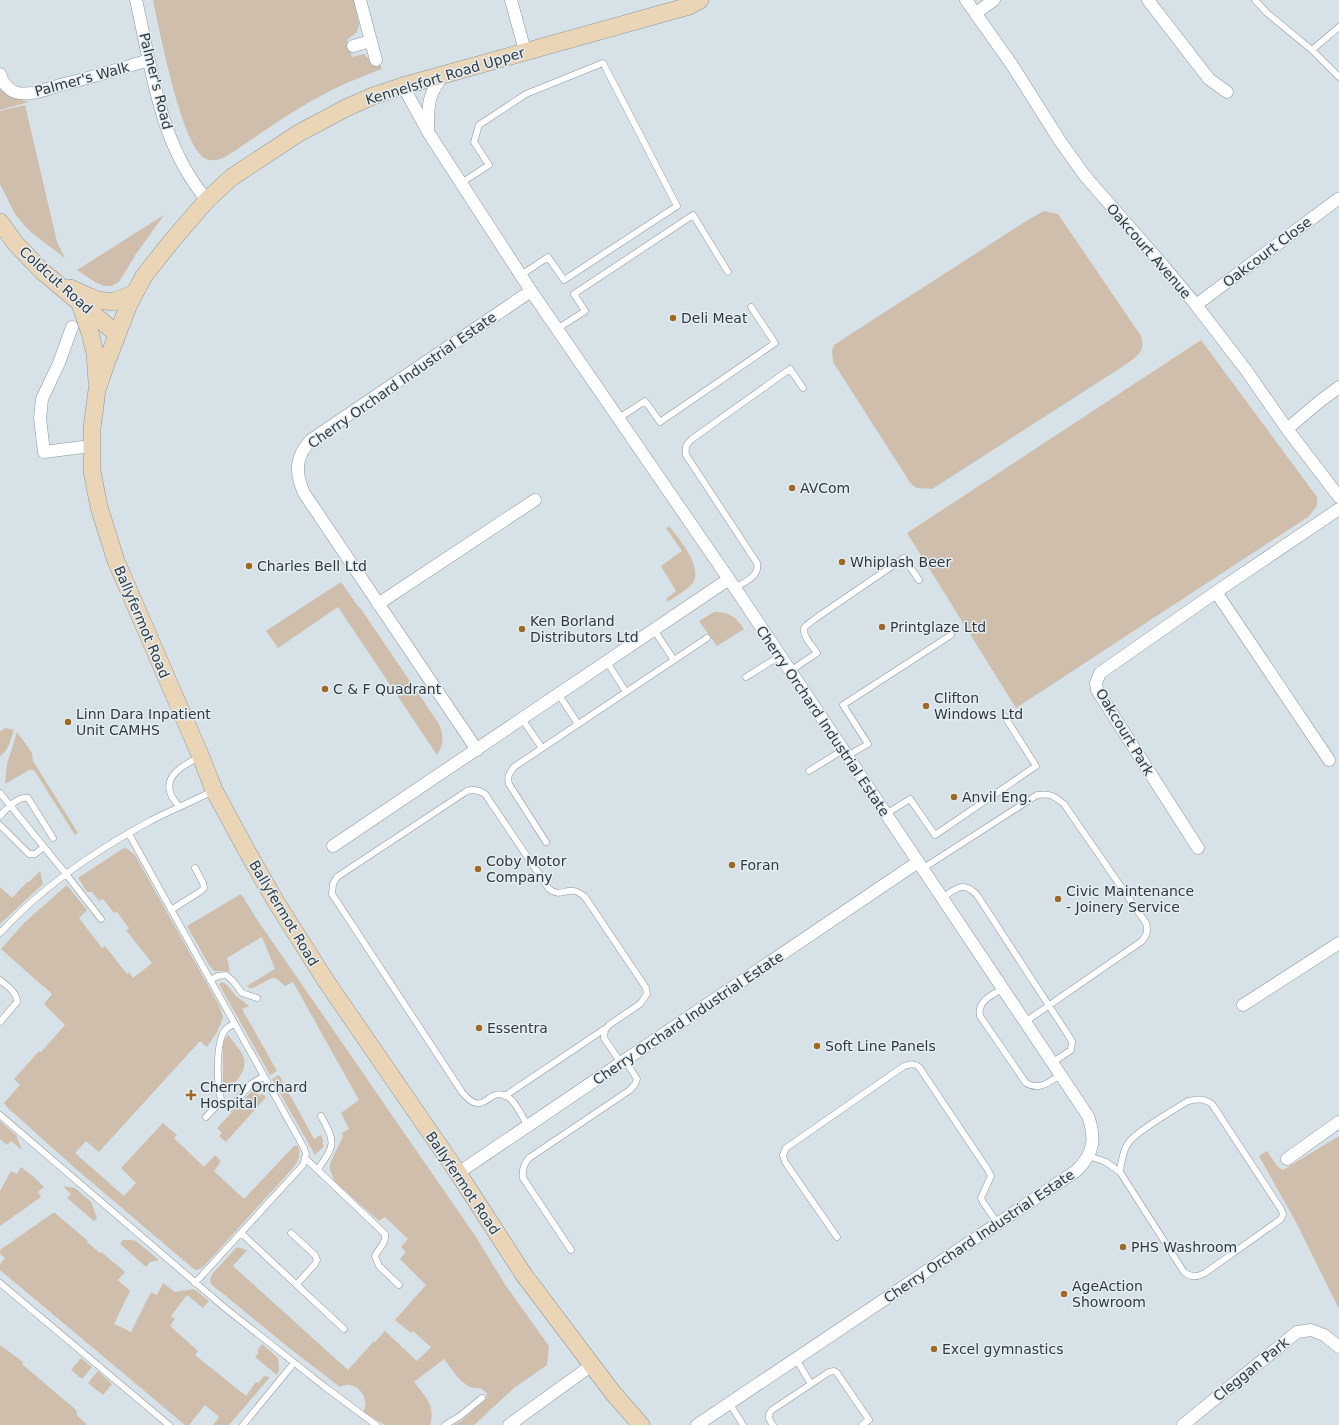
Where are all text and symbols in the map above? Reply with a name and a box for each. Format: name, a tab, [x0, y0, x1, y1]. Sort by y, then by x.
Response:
street label: Palmer's Road	[136, 31, 176, 131]
street label: Kennelsfort Road Upper	[363, 44, 527, 108]
street label: Palmer's Walk	[33, 58, 132, 99]
street label: Oakcourt Avenue	[1103, 200, 1195, 302]
street label: Oakcourt Close	[1220, 214, 1314, 290]
street label: Coldcut Road	[16, 243, 96, 317]
street label: Cherry Orchard Industrial Estate	[305, 309, 499, 451]
place label: Deli Meat	[681, 310, 748, 326]
marker: Deli Meat	[668, 313, 678, 323]
place label: AVCom	[800, 480, 850, 496]
marker: AVCom	[787, 483, 797, 493]
place label: Whiplash Beer	[850, 554, 951, 570]
marker: Whiplash Beer	[837, 557, 847, 567]
place label: Charles Bell Ltd	[257, 558, 367, 574]
marker: Charles Bell Ltd	[244, 561, 254, 571]
street label: Ballyfermot Road	[111, 563, 173, 681]
place label: Ken Borland Distributors Ltd	[530, 613, 639, 645]
place label: Printglaze Ltd	[890, 619, 986, 635]
marker: Printglaze Ltd	[877, 622, 887, 632]
street label: Cherry Orchard Industrial Estate	[753, 623, 893, 819]
marker: Ken Borland Distributors Ltd	[517, 624, 527, 634]
place label: C & F Quadrant	[333, 681, 442, 697]
marker: C & F Quadrant	[320, 684, 330, 694]
street label: Oakcourt Park	[1093, 686, 1158, 779]
place label: Clifton Windows Ltd	[934, 690, 1023, 722]
marker: Clifton Windows Ltd	[921, 701, 931, 711]
place label: Linn Dara Inpatient Unit CAMHS	[76, 706, 211, 738]
marker: Linn Dara Inpatient Unit CAMHS	[63, 717, 73, 727]
place label: Anvil Eng.	[962, 789, 1032, 805]
marker: Anvil Eng.	[949, 792, 959, 802]
place label: Coby Motor Company	[486, 853, 567, 885]
street label: Ballyfermot Road	[246, 857, 322, 969]
place label: Foran	[740, 857, 779, 873]
marker: Foran	[727, 860, 737, 870]
marker: Coby Motor Company	[473, 864, 483, 874]
place label: Civic Maintenance - Joinery Service	[1066, 883, 1194, 915]
marker: Civic Maintenance - Joinery Service	[1053, 894, 1063, 904]
street label: Cherry Orchard Industrial Estate	[590, 948, 786, 1088]
place label: Essentra	[487, 1020, 548, 1036]
marker: Essentra	[474, 1023, 484, 1033]
place label: Soft Line Panels	[825, 1038, 936, 1054]
marker: Soft Line Panels	[812, 1041, 822, 1051]
place label: Cherry Orchard Hospital	[200, 1079, 307, 1111]
marker: Cherry Orchard Hospital	[185, 1089, 197, 1101]
street label: Ballyfermot Road	[423, 1129, 503, 1237]
street label: Cherry Orchard Industrial Estate	[881, 1166, 1077, 1306]
place label: PHS Washroom	[1131, 1239, 1237, 1255]
marker: PHS Washroom	[1118, 1242, 1128, 1252]
place label: AgeAction Showroom	[1072, 1278, 1146, 1310]
marker: AgeAction Showroom	[1059, 1289, 1069, 1299]
street label: Cleggan Park	[1210, 1333, 1293, 1404]
place label: Excel gymnastics	[942, 1341, 1063, 1357]
marker: Excel gymnastics	[929, 1344, 939, 1354]

